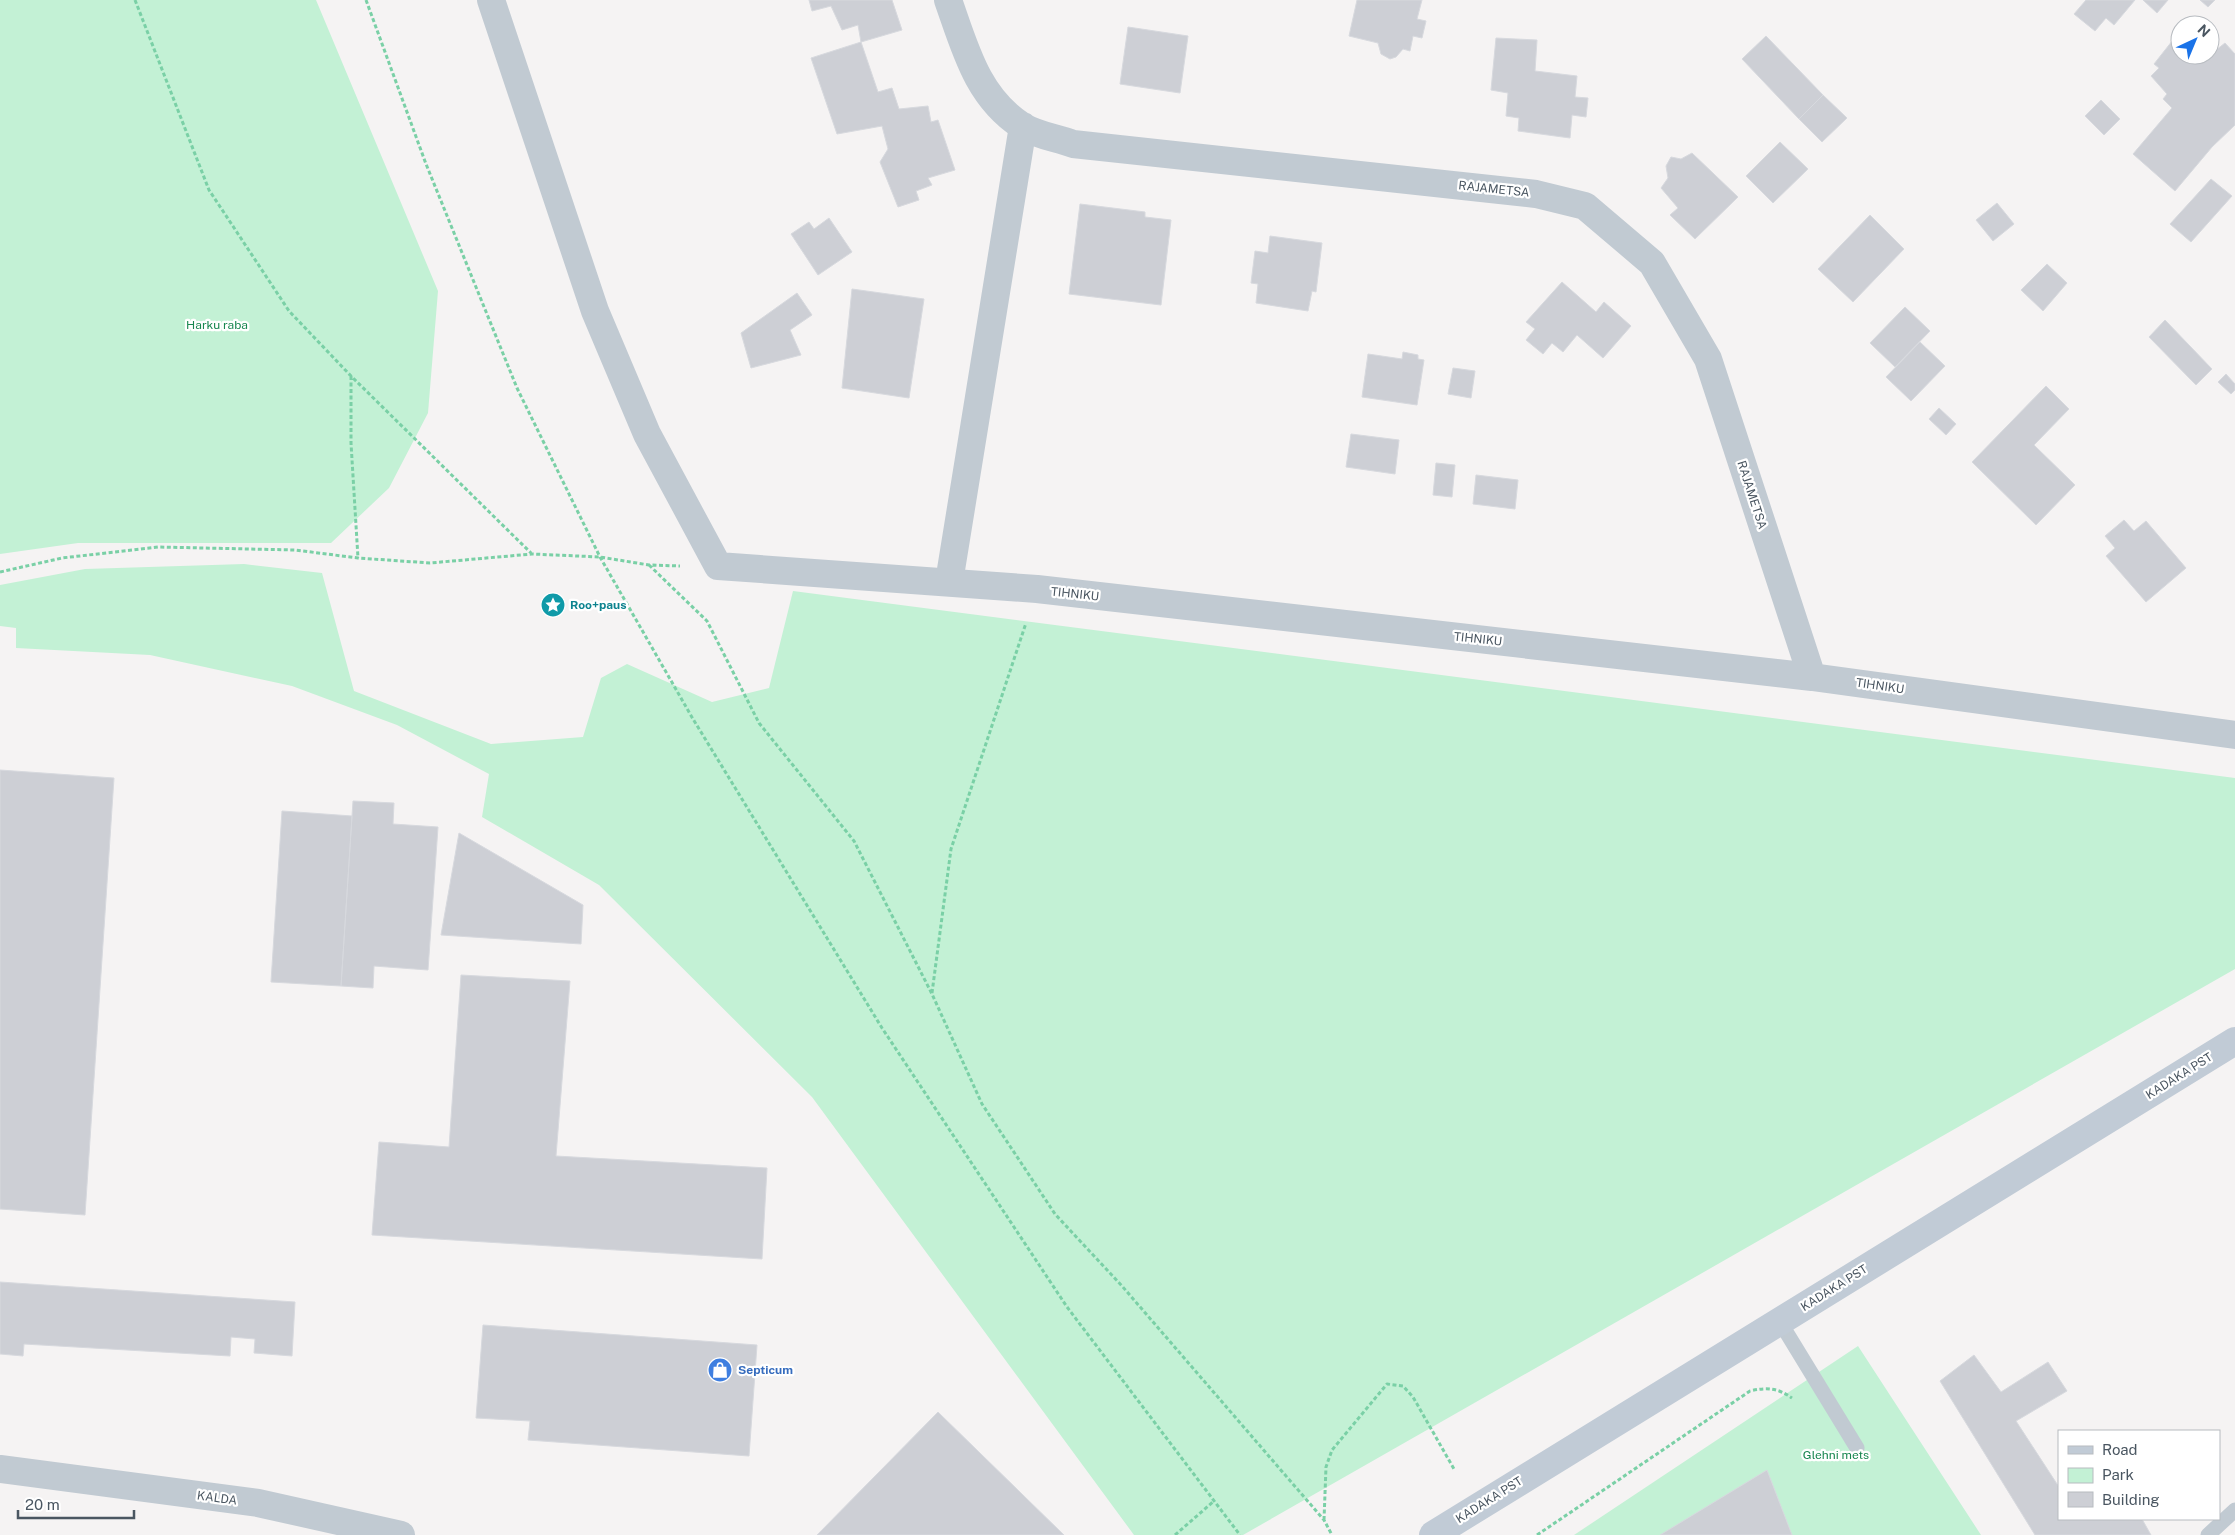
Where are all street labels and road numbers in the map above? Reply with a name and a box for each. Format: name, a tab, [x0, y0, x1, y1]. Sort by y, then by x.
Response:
street label: RAJAMETSA	[1458, 178, 1531, 200]
street label: RAJAMETSA	[1734, 459, 1770, 532]
street label: TIHNIKU	[1050, 585, 1100, 603]
street label: TIHNIKU	[1453, 630, 1503, 648]
street label: TIHNIKU	[1855, 676, 1905, 696]
street label: KADAKA PST	[2143, 1050, 2215, 1102]
street label: KADAKA PST	[1798, 1262, 1870, 1314]
street label: KADAKA PST	[1453, 1474, 1525, 1526]
street label: KALDA	[196, 1488, 238, 1508]

